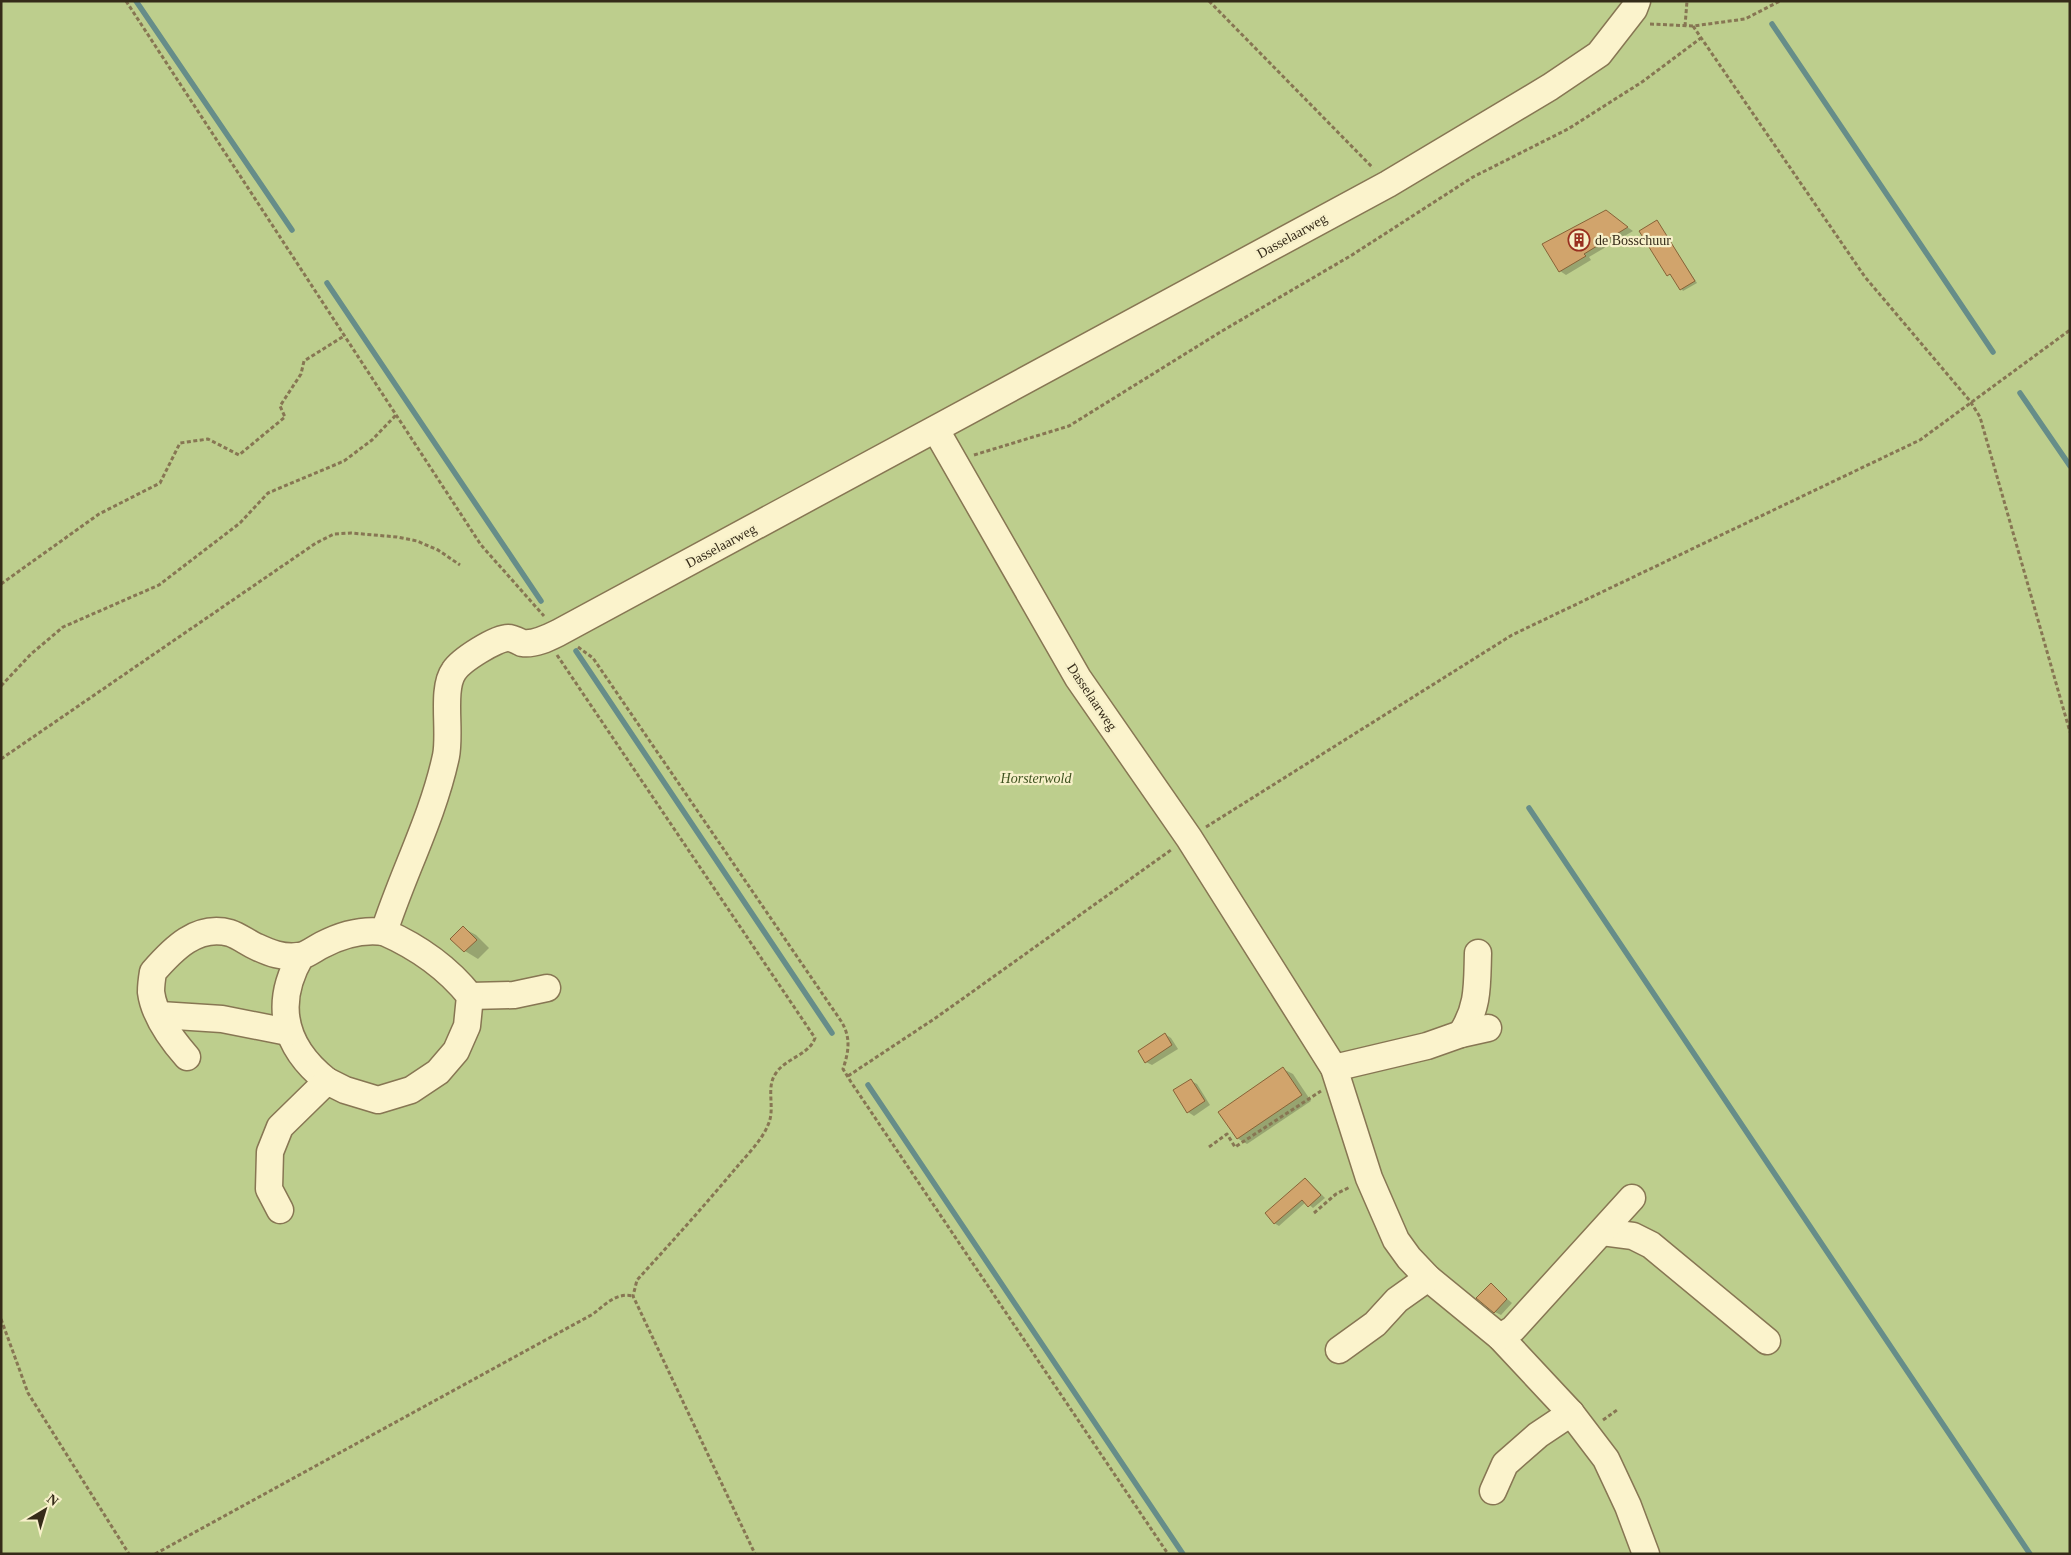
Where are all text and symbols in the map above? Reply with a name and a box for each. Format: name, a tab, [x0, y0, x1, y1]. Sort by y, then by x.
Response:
street label: Dasselaarweg	[1254, 211, 1330, 261]
building icon: de Bosschuur	[1567, 228, 1591, 252]
place label: de Bosschuur	[1595, 233, 1671, 248]
street label: Dasselaarweg	[683, 521, 759, 571]
street label: Dasselaarweg	[1064, 661, 1120, 733]
park label: Horsterwold	[1000, 771, 1072, 786]
north arrow	[20, 1485, 70, 1535]
text: N	[44, 1491, 61, 1509]

